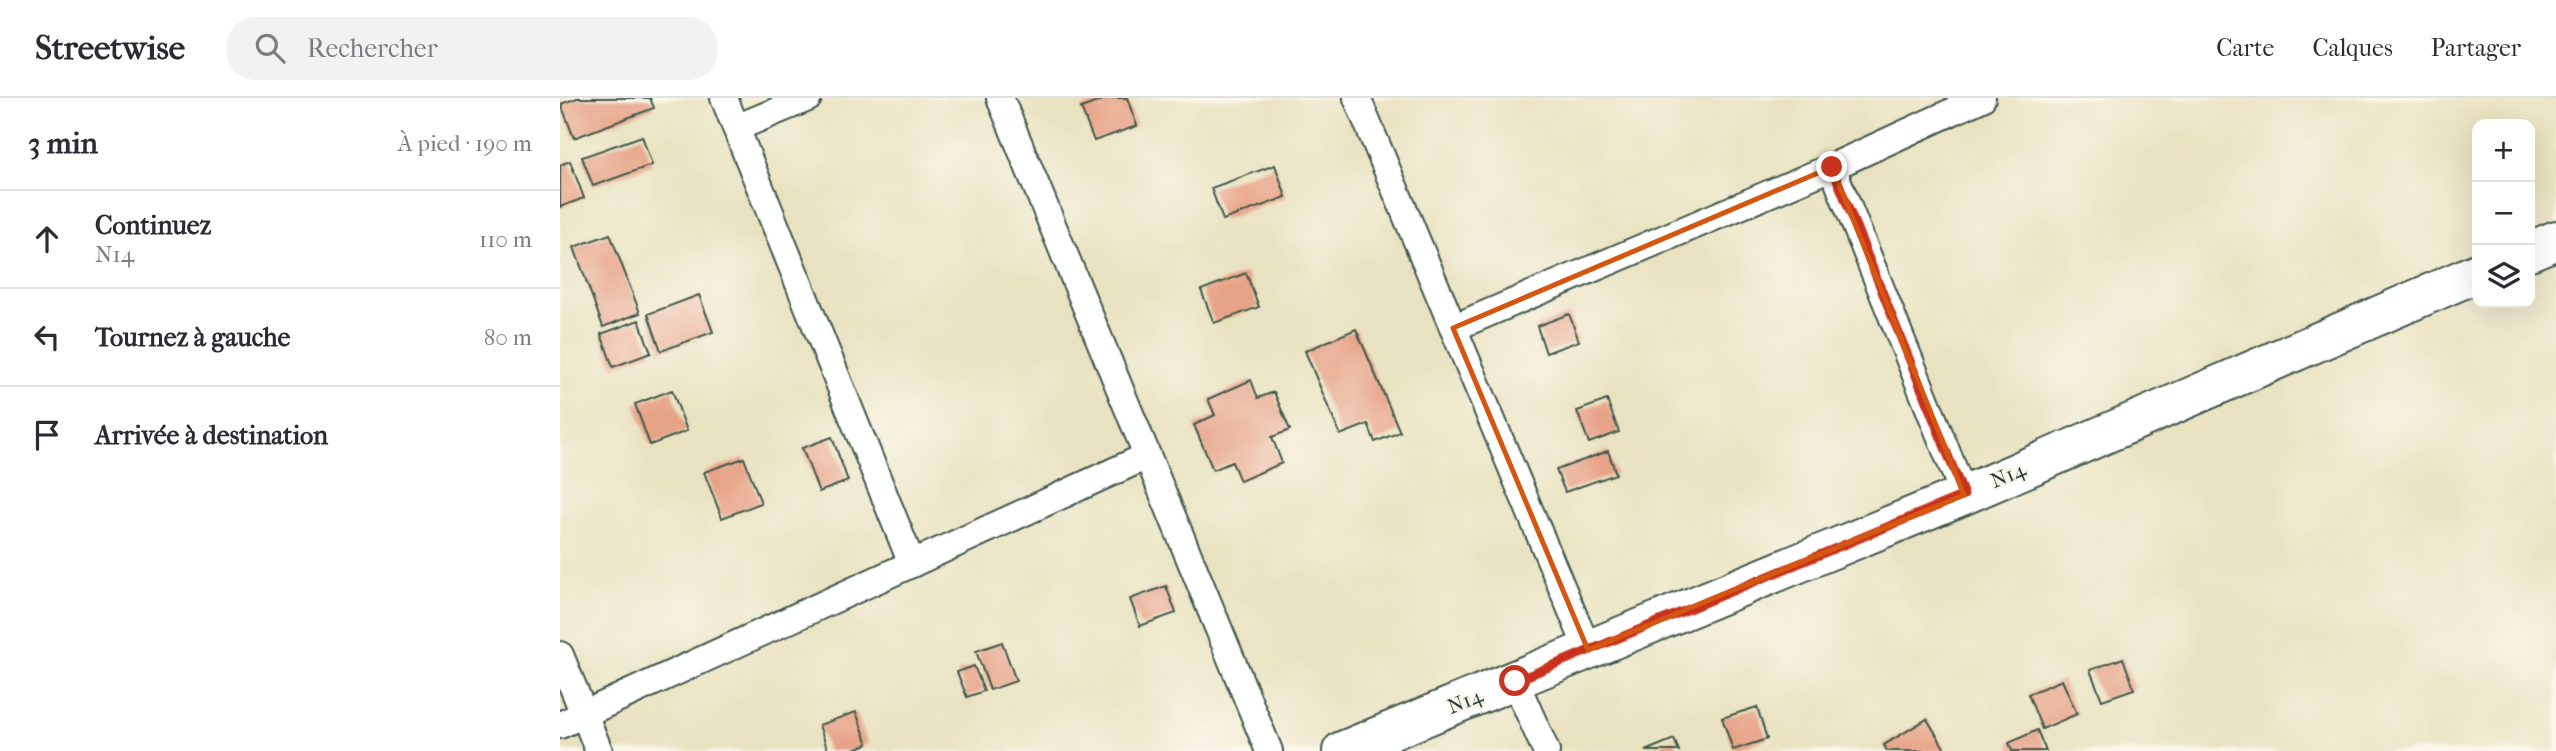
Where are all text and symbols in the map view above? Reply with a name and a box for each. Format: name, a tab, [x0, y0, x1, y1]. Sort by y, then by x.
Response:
search box	[227, 17, 717, 80]
text: Streetwise	[35, 29, 185, 68]
icon: search	[251, 29, 289, 67]
text: Rechercher	[307, 33, 438, 64]
text: Carte	[2216, 34, 2274, 62]
text: Calques	[2312, 34, 2393, 62]
text: Partager	[2431, 34, 2521, 62]
map controls	[2472, 119, 2535, 308]
button: +	[2472, 119, 2535, 182]
text: 3 min	[28, 126, 98, 161]
text: À pied · 190 m	[398, 130, 532, 157]
route end	[1816, 151, 1847, 182]
button: −	[2472, 182, 2535, 245]
text: Continuez	[95, 210, 211, 241]
icon: ahead	[28, 220, 66, 258]
text: 110 m	[479, 226, 532, 253]
text: N14	[95, 241, 134, 268]
button: layers	[2472, 245, 2535, 308]
icon: left	[28, 318, 66, 356]
text: Tournez à gauche	[95, 322, 290, 353]
text: 80 m	[484, 324, 532, 351]
icon: arrive	[28, 416, 66, 454]
text: Arrivée à destination	[95, 420, 328, 451]
street label: N14	[1987, 457, 2030, 493]
route start	[1499, 665, 1530, 696]
street label: N14	[1444, 683, 1487, 719]

